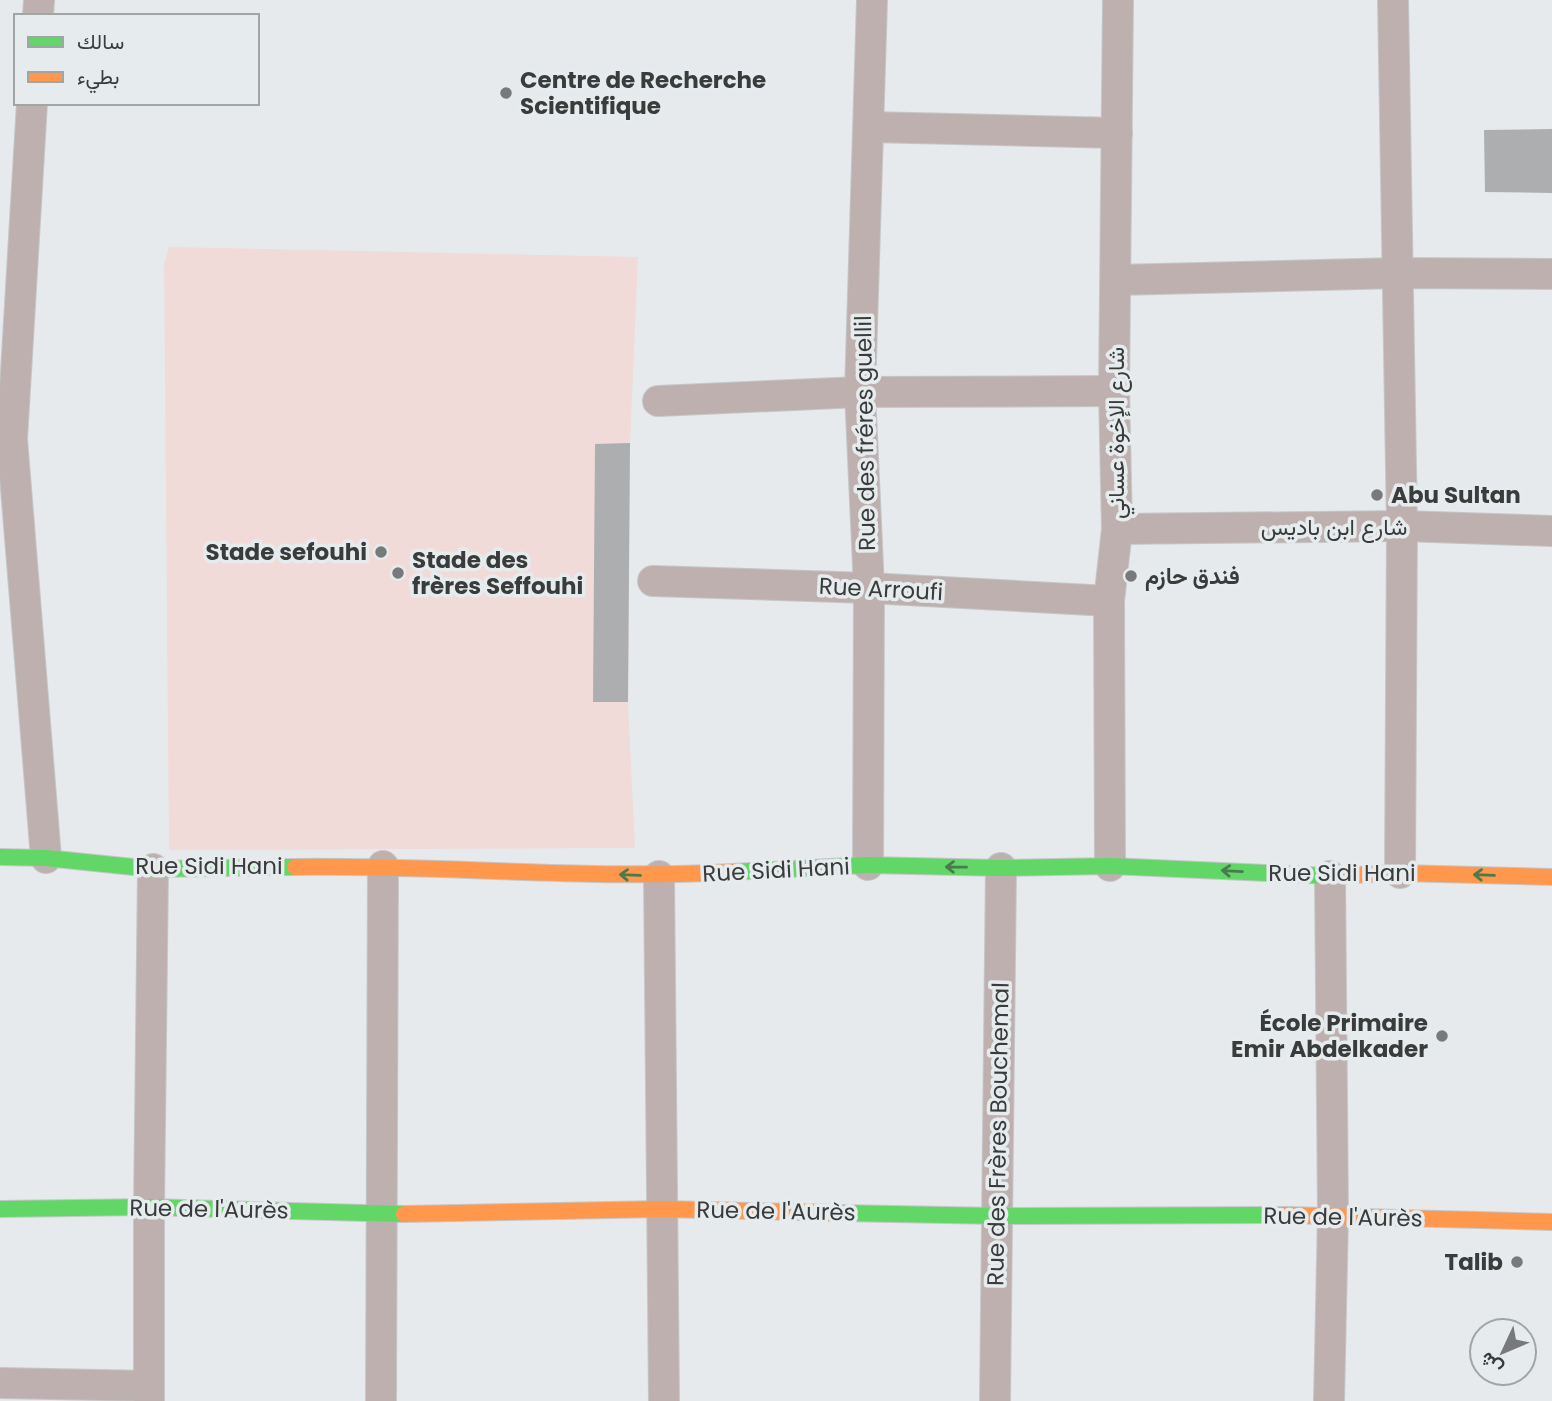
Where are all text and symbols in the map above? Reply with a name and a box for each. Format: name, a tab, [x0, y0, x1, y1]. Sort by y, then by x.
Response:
legend	[14, 14, 259, 105]
text: سالك	[77, 27, 124, 56]
text: بطيء	[77, 62, 120, 94]
place label: Centre de Recherche Scientifique	[520, 64, 766, 122]
marker: Centre de Recherche Scientifique	[498, 85, 514, 101]
street label: Rue des fréres guellil	[847, 315, 883, 551]
street label: شارع الإخوة عساني	[1100, 347, 1135, 519]
place label: Abu Sultan	[1391, 479, 1521, 511]
marker: Abu Sultan	[1369, 487, 1385, 503]
street label: شارع ابن باديس	[1261, 511, 1407, 543]
place label: Stade sefouhi	[206, 536, 367, 568]
marker: Stade sefouhi	[373, 544, 389, 560]
place label: Stade des frères Seffouhi	[412, 544, 583, 602]
place label: فندق حازم	[1145, 560, 1240, 592]
marker: Stade des frères Seffouhi	[390, 565, 406, 581]
marker: فندق حازم	[1123, 568, 1139, 584]
street label: Rue Arroufi	[818, 570, 944, 608]
street label: Rue Sidi Hani	[135, 850, 283, 882]
street label: Rue Sidi Hani	[702, 850, 850, 890]
street label: Rue Sidi Hani	[1268, 857, 1416, 889]
one-way arrow	[944, 860, 967, 874]
one-way arrow	[1221, 865, 1244, 878]
one-way arrow	[619, 868, 642, 881]
one-way arrow	[1473, 868, 1496, 882]
street label: Rue des Frères Bouchemal	[979, 982, 1017, 1286]
place label: École Primaire Emir Abdelkader	[1231, 1007, 1428, 1065]
marker: École Primaire Emir Abdelkader	[1434, 1028, 1450, 1044]
street label: Rue de l'Aurès	[129, 1192, 289, 1226]
street label: Rue de l'Aurès	[696, 1194, 856, 1228]
street label: Rue de l'Aurès	[1263, 1200, 1423, 1234]
place label: Talib	[1445, 1246, 1503, 1278]
marker: Talib	[1509, 1254, 1525, 1270]
north arrow	[1468, 1317, 1538, 1387]
text: ش	[1473, 1346, 1509, 1381]

